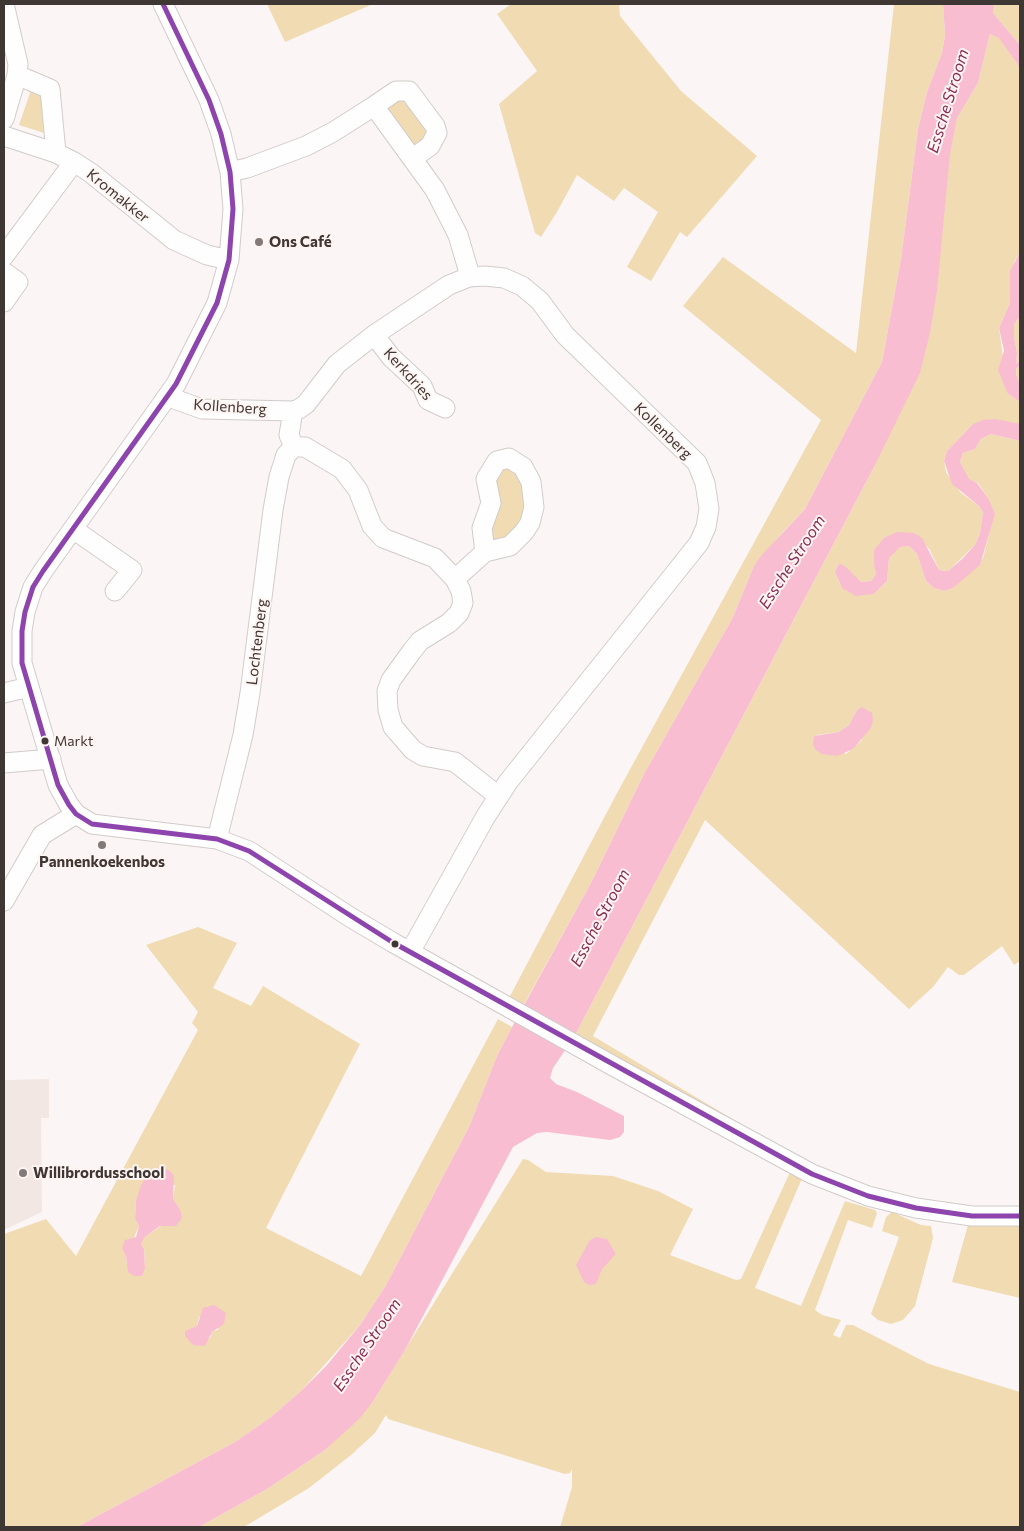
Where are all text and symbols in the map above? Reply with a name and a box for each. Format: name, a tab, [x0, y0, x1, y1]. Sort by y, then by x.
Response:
water label: Essche Stroom	[923, 47, 973, 155]
street label: Kromakker	[83, 165, 153, 227]
place label: Ons Café	[269, 233, 332, 251]
marker: Ons Café	[253, 236, 265, 248]
street label: Kerkdries	[380, 344, 436, 404]
street label: Kollenberg	[193, 395, 267, 419]
street label: Kollenberg	[630, 399, 696, 463]
water label: Essche Stroom	[755, 512, 829, 612]
street label: Lochtenberg	[243, 598, 271, 686]
place label: Markt	[54, 733, 94, 749]
marker: Markt	[40, 736, 50, 746]
marker: Pannenkoekenbos	[96, 839, 108, 851]
place label: Pannenkoekenbos	[39, 853, 165, 871]
water label: Essche Stroom	[566, 866, 634, 970]
unlabelled marker	[390, 939, 400, 949]
place label: Willibrordusschool	[33, 1164, 164, 1182]
marker: Willibrordusschool	[17, 1167, 29, 1179]
water label: Essche Stroom	[329, 1295, 405, 1395]

